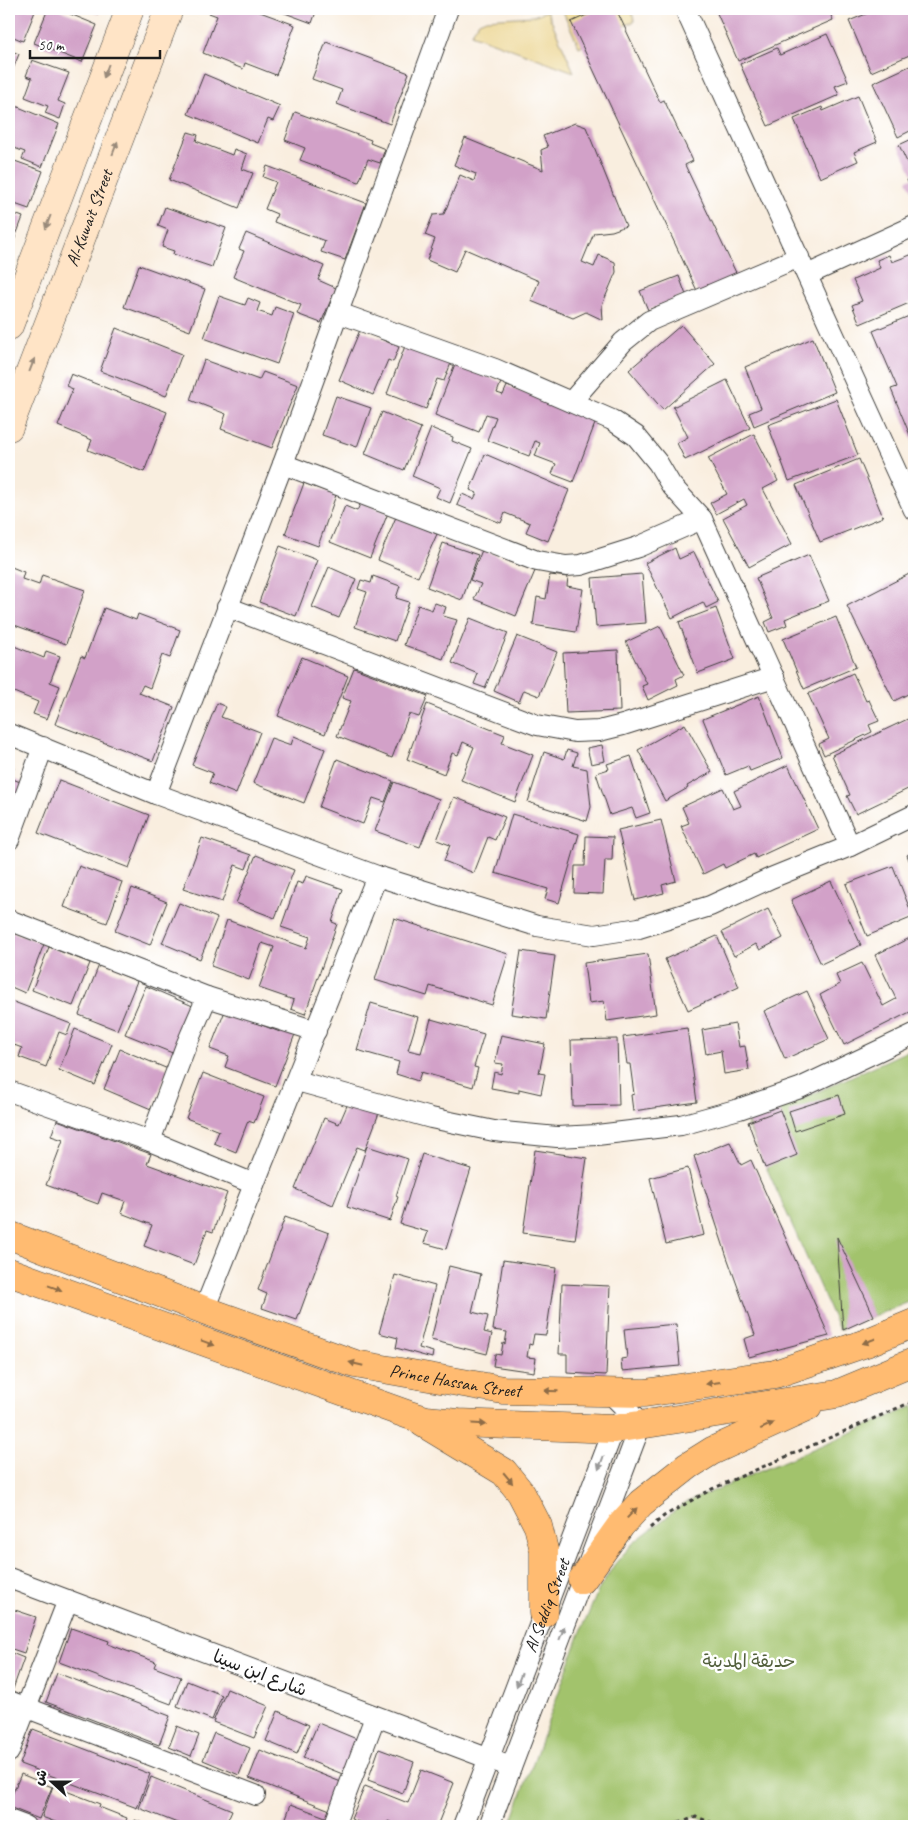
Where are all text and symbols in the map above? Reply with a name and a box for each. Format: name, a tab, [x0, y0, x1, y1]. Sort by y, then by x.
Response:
scale bar	[30, 28, 160, 60]
text: 50 m	[38, 36, 65, 55]
one-way arrow	[102, 63, 109, 78]
one-way arrow	[111, 140, 119, 155]
street label: Al-Kuwait Street	[61, 165, 118, 269]
one-way arrow	[44, 215, 51, 230]
one-way arrow	[28, 357, 36, 372]
one-way arrow	[47, 1285, 62, 1292]
one-way arrow	[861, 1337, 876, 1345]
one-way arrow	[200, 1340, 215, 1347]
street label: Prince Hassan Street	[388, 1359, 524, 1401]
one-way arrow	[348, 1360, 364, 1368]
one-way arrow	[705, 1380, 721, 1388]
one-way arrow	[543, 1387, 559, 1395]
one-way arrow	[472, 1421, 488, 1429]
one-way arrow	[760, 1422, 775, 1430]
one-way arrow	[597, 1455, 604, 1470]
one-way arrow	[503, 1472, 514, 1485]
one-way arrow	[626, 1507, 638, 1519]
street label: Al Seddiq Street	[519, 1554, 575, 1655]
one-way arrow	[558, 1625, 566, 1640]
street label: شارع ابن سينا	[210, 1645, 310, 1702]
park label: حديقة المدينة	[703, 1650, 795, 1672]
one-way arrow	[515, 1673, 523, 1688]
north arrow	[28, 1758, 78, 1808]
text: ش	[30, 1767, 51, 1788]

